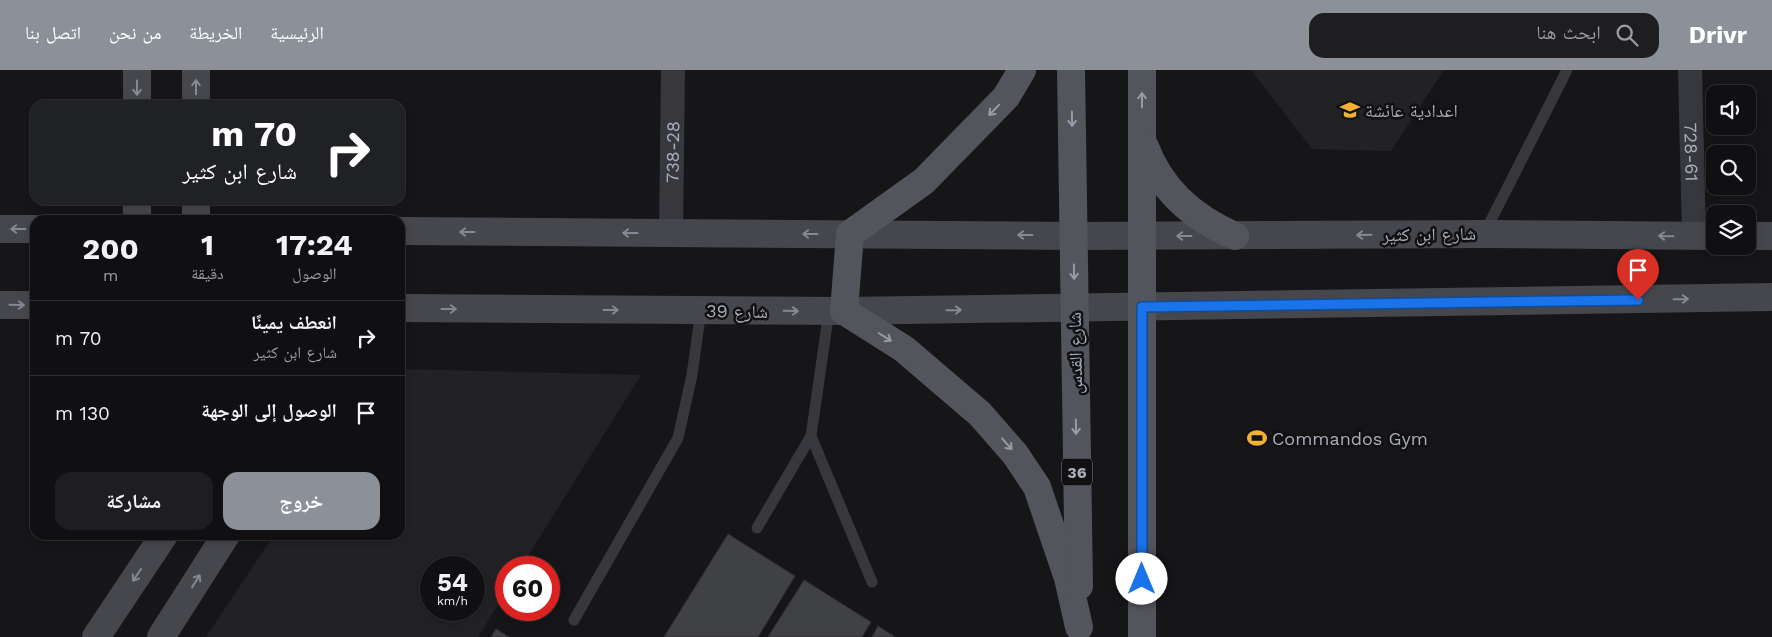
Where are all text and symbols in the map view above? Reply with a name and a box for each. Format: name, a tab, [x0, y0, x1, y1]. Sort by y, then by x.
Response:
search box	[1309, 13, 1659, 58]
text: ابحث هنا	[1536, 21, 1601, 44]
icon: search	[1613, 21, 1641, 49]
text: Drivr	[1689, 21, 1747, 49]
text: اتصل بنا	[25, 22, 81, 43]
text: من نحن	[109, 22, 161, 43]
text: الخريطة	[189, 22, 242, 43]
text: الرئيسية	[270, 22, 324, 43]
one-way arrow	[132, 79, 142, 95]
one-way arrow	[191, 80, 201, 96]
map controls	[1706, 85, 1756, 255]
button: sound	[1706, 85, 1756, 135]
one-way arrow	[1137, 92, 1147, 108]
school or university icon: اعدادية عائشة	[1339, 99, 1361, 121]
place label: اعدادية عائشة	[1365, 100, 1458, 121]
one-way arrow	[988, 103, 1000, 116]
one-way arrow	[1067, 110, 1077, 126]
text: 70 m	[211, 113, 297, 155]
icon: right	[315, 120, 380, 185]
street label: 738-28	[661, 121, 683, 183]
street label: 728-61	[1681, 122, 1703, 182]
button: search	[1706, 145, 1756, 195]
text: شارع ابن كثير	[182, 159, 297, 184]
button: layers	[1706, 205, 1756, 255]
street label: شارع ابن كثير	[1381, 223, 1476, 246]
one-way arrow	[10, 224, 26, 234]
text: 1	[201, 227, 214, 262]
text: 17:24	[276, 227, 353, 262]
one-way arrow	[460, 227, 476, 237]
one-way arrow	[622, 228, 638, 238]
one-way arrow	[802, 229, 818, 239]
one-way arrow	[1356, 230, 1372, 240]
text: 200	[82, 231, 139, 266]
one-way arrow	[1017, 231, 1033, 240]
one-way arrow	[1176, 231, 1192, 241]
one-way arrow	[1659, 231, 1675, 240]
pin	[1617, 249, 1659, 300]
icon: arrive	[1624, 256, 1652, 284]
text: دقيقة	[191, 264, 224, 283]
text: الوصول	[292, 264, 337, 283]
one-way arrow	[1069, 264, 1079, 280]
text: m	[103, 266, 118, 285]
one-way arrow	[1672, 294, 1689, 304]
one-way arrow	[9, 300, 25, 310]
street label: شارع 39	[706, 300, 768, 323]
one-way arrow	[440, 304, 456, 313]
one-way arrow	[602, 305, 619, 315]
one-way arrow	[945, 305, 961, 315]
one-way arrow	[782, 306, 799, 316]
text: انعطف يمينًا	[251, 311, 337, 334]
street label: شارع القدس	[1064, 312, 1087, 394]
icon: right	[352, 324, 380, 352]
text: 70 m	[55, 327, 102, 350]
one-way arrow	[878, 333, 892, 343]
text: شارع ابن كثير	[253, 343, 337, 362]
text: الوصول إلى الوجهة	[201, 399, 337, 422]
icon: arrive	[352, 399, 380, 427]
text: 130 m	[55, 402, 110, 425]
one-way arrow	[1072, 418, 1081, 434]
sports icon: Commandos Gym	[1246, 427, 1268, 449]
place label: Commandos Gym	[1272, 428, 1428, 449]
one-way arrow	[1001, 438, 1012, 451]
road number: 36	[1062, 458, 1092, 486]
button: مشاركة	[55, 472, 213, 530]
button: خروج	[223, 472, 380, 530]
position arrow	[1115, 552, 1167, 604]
speed limit sign: 60	[495, 556, 560, 621]
one-way arrow	[132, 568, 142, 582]
text: 54	[437, 568, 468, 597]
one-way arrow	[191, 574, 202, 588]
text: km/h	[437, 594, 468, 608]

